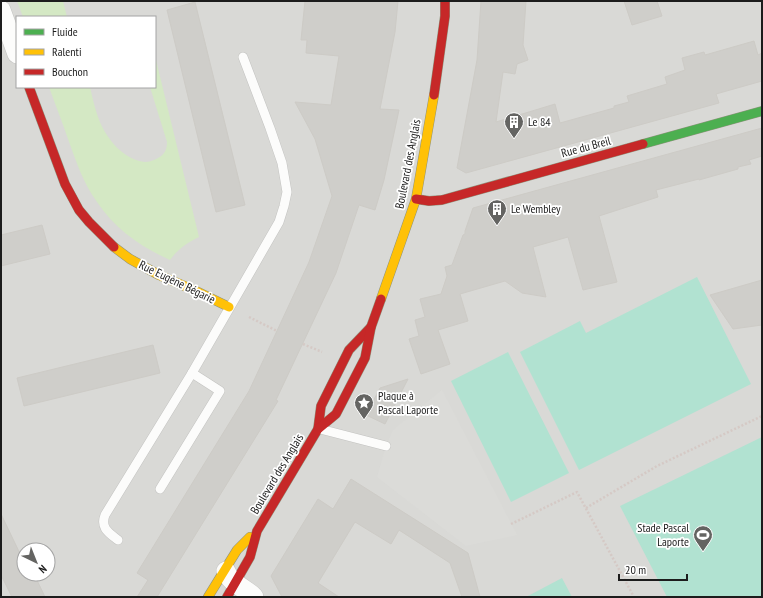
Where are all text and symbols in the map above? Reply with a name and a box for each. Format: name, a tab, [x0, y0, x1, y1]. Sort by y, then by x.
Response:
legend	[16, 16, 156, 88]
text: Fluide	[52, 24, 78, 39]
text: Ralenti	[52, 44, 81, 59]
text: Bouchon	[52, 64, 88, 79]
building icon: Le 84	[503, 111, 525, 139]
place label: Le 84	[528, 114, 551, 129]
street label: Boulevard des Anglais	[391, 118, 424, 210]
street label: Rue du Breil	[559, 133, 612, 160]
building icon: Le Wembley	[486, 198, 508, 226]
place label: Le Wembley	[511, 201, 561, 216]
street label: Rue Eugène Bégarie	[137, 257, 218, 307]
place label: Plaque à Pascal Laporte	[378, 388, 438, 417]
place icon: Plaque à Pascal Laporte	[353, 392, 375, 420]
street label: Boulevard des Anglais	[247, 431, 306, 517]
place label: Stade Pascal Laporte	[637, 520, 689, 549]
sports icon: Stade Pascal Laporte	[692, 524, 714, 552]
north arrow	[16, 542, 56, 582]
scale bar	[619, 556, 687, 582]
text: N	[36, 562, 50, 576]
text: 20 m	[625, 562, 646, 577]

